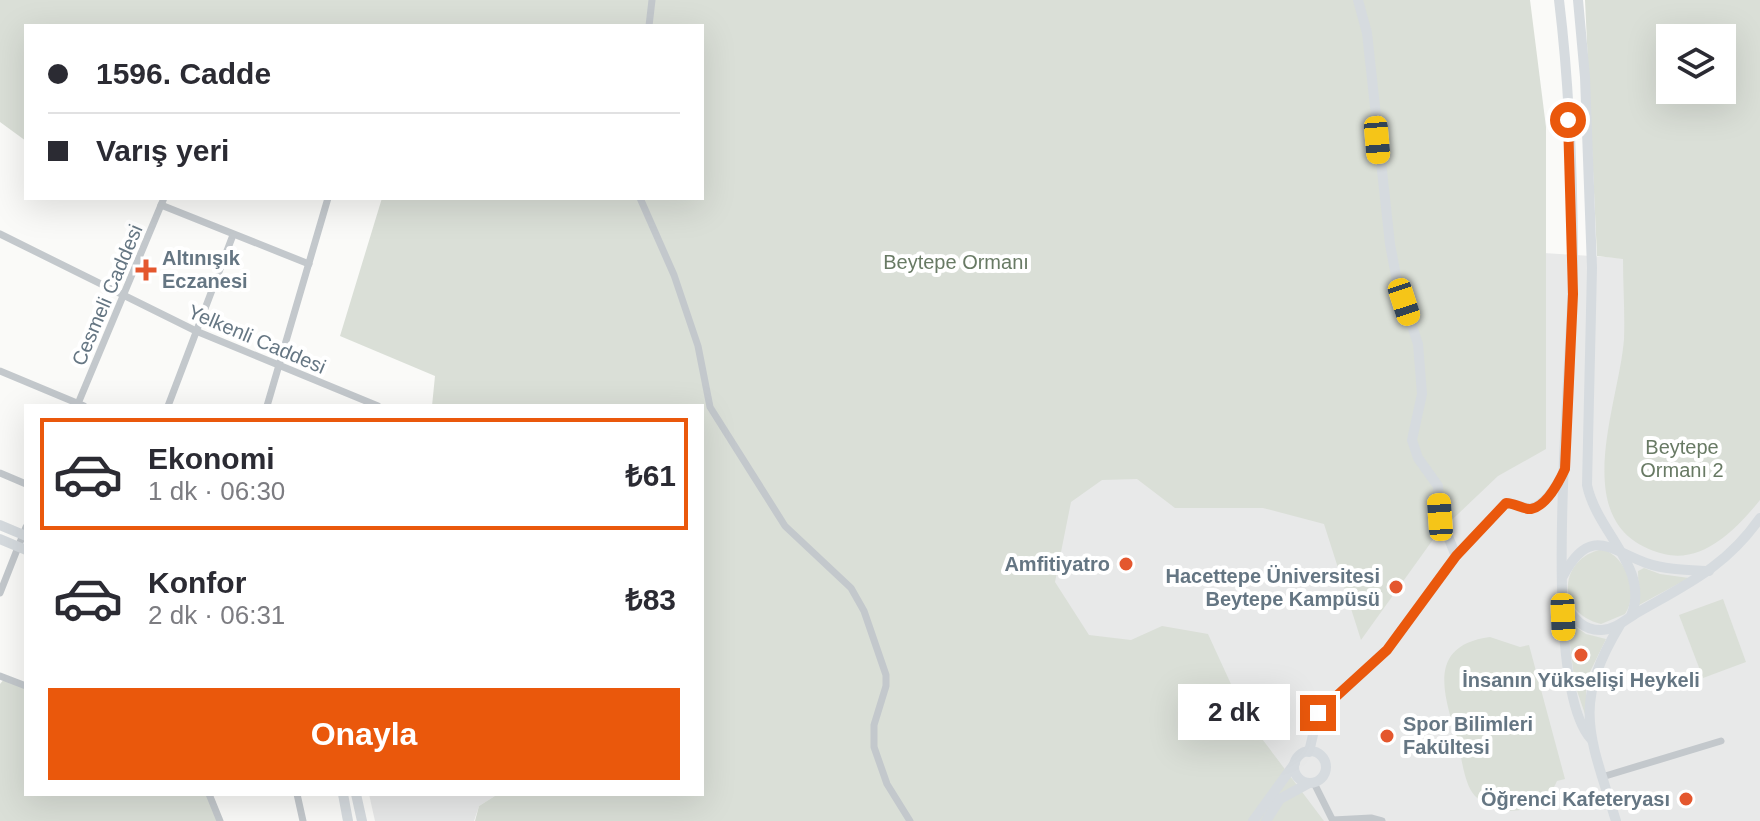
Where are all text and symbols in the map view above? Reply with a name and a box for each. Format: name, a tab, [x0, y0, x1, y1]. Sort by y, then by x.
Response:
map controls	[1656, 24, 1736, 104]
button: layers	[1656, 24, 1736, 104]
text: 1596. Cadde	[96, 57, 271, 90]
route start	[1550, 102, 1586, 138]
car	[1363, 115, 1391, 165]
text: Varış yeri	[96, 134, 229, 167]
street label: Cesmeli Caddesi	[67, 221, 147, 369]
place label: Altınışık Eczanesi	[162, 247, 248, 292]
park label: Beytepe Ormanı	[883, 251, 1029, 273]
marker: Altınışık Eczanesi	[137, 261, 155, 279]
car	[1385, 275, 1423, 329]
street label: Yelkenli Caddesi	[185, 300, 329, 378]
park label: Beytepe Ormanı 2	[1640, 436, 1724, 481]
icon: car	[52, 438, 124, 510]
text: Ekonomi	[148, 442, 275, 475]
text: ₺61	[625, 459, 676, 492]
text: 1 dk · 06:30	[148, 476, 285, 506]
car	[1426, 492, 1454, 542]
place label: Amfitiyatro	[1004, 553, 1110, 575]
marker: Amfitiyatro	[1117, 555, 1135, 573]
icon: car	[52, 562, 124, 634]
place label: Hacettepe Üniversitesi Beytepe Kampüsü	[1165, 565, 1380, 610]
text: Konfor	[148, 566, 246, 599]
marker: Hacettepe Üniversitesi Beytepe Kampüsü	[1387, 578, 1405, 596]
text: ₺83	[625, 583, 676, 616]
car	[1550, 593, 1576, 641]
text: 2 dk · 06:31	[148, 600, 285, 630]
marker: İnsanın Yükselişi Heykeli	[1572, 646, 1590, 664]
place label: İnsanın Yükselişi Heykeli	[1462, 669, 1700, 691]
callout: 2 dk	[1178, 685, 1290, 741]
button: Onayla	[48, 688, 680, 780]
route end	[1300, 695, 1336, 731]
text: 2 dk	[1208, 697, 1260, 727]
place label: Spor Bilimleri Fakültesi	[1403, 713, 1533, 758]
marker: Spor Bilimleri Fakültesi	[1378, 727, 1396, 745]
place label: Öğrenci Kafeteryası	[1481, 788, 1670, 810]
marker: Öğrenci Kafeteryası	[1677, 790, 1695, 808]

